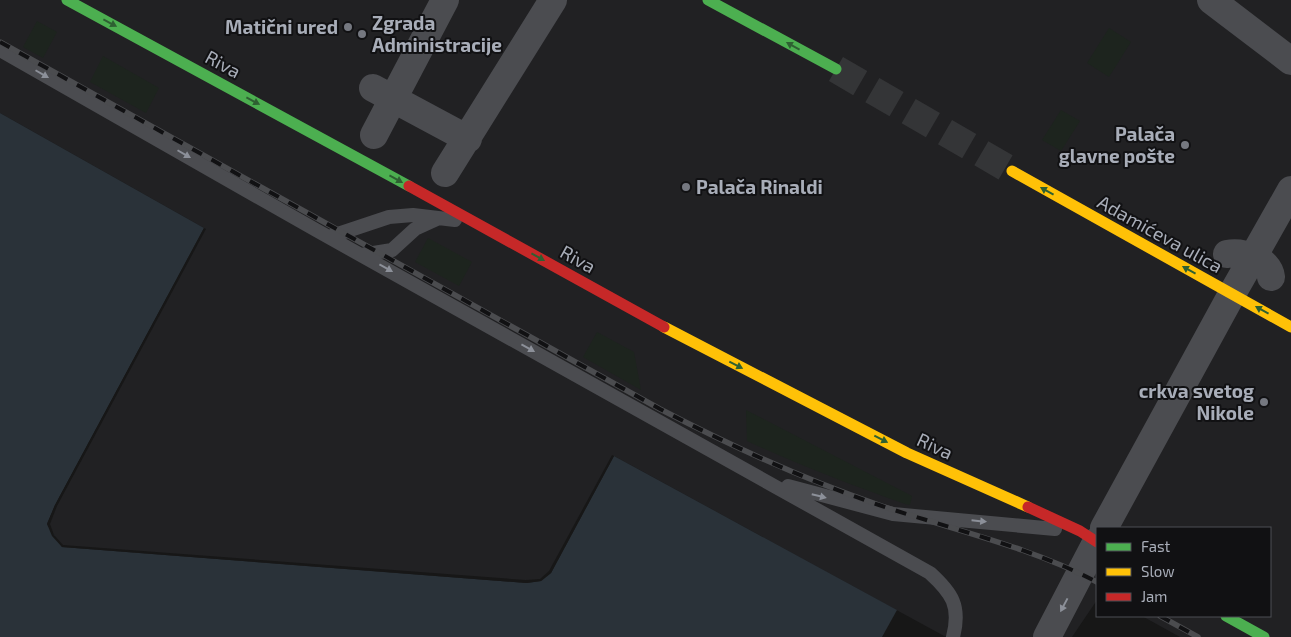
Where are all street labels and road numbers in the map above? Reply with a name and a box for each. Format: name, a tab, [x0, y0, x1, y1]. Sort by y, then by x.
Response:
street label: Riva	[202, 45, 245, 82]
street label: Adamićeva ulica	[1094, 190, 1227, 277]
street label: Riva	[557, 240, 600, 278]
street label: Riva	[914, 427, 957, 464]

